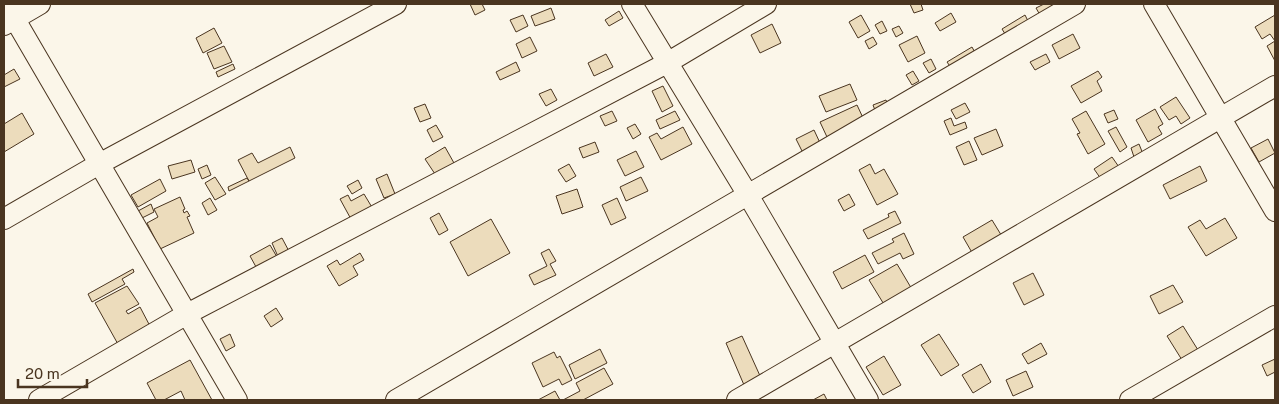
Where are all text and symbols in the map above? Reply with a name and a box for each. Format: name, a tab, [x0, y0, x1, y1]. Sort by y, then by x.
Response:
scale bar	[18, 356, 86, 388]
text: 20 m	[25, 365, 60, 382]

